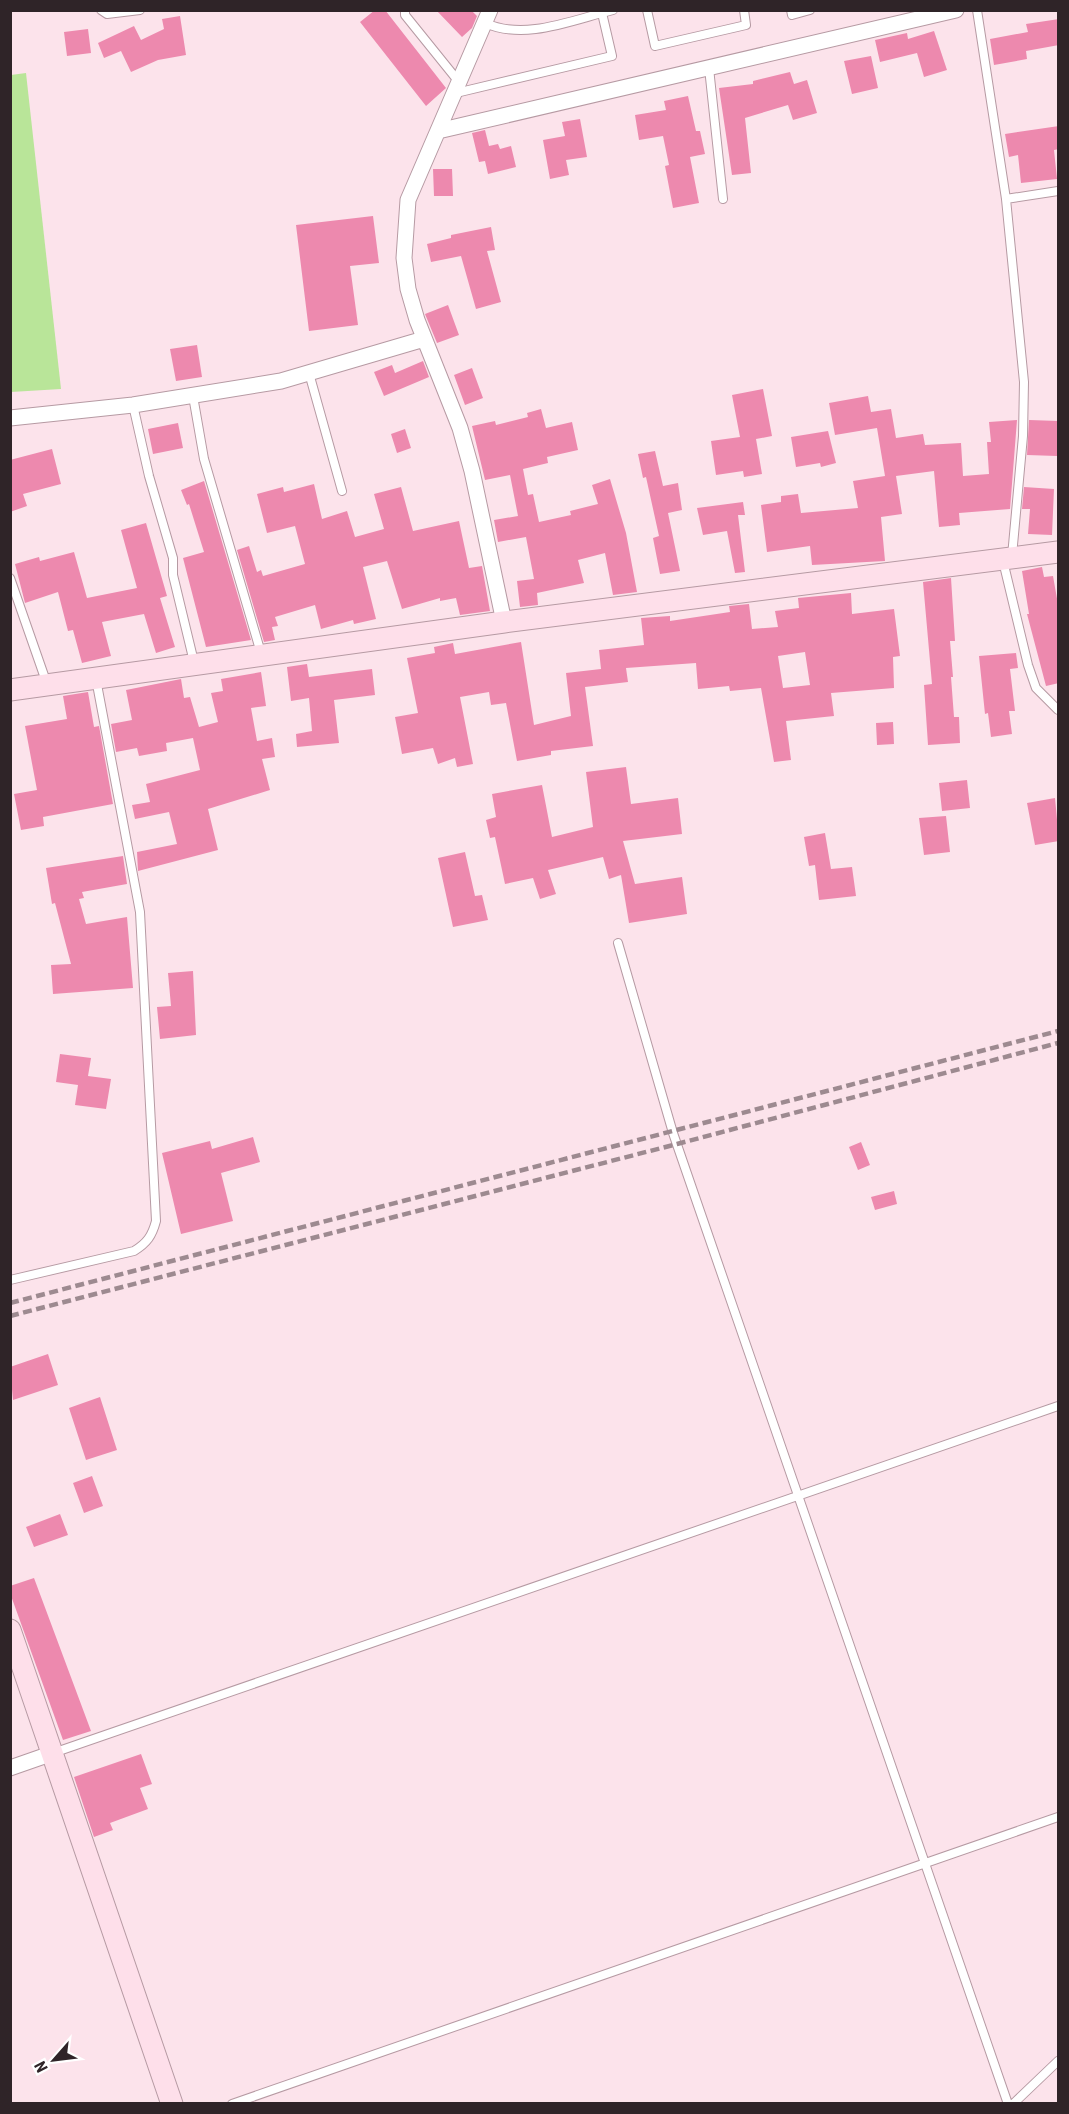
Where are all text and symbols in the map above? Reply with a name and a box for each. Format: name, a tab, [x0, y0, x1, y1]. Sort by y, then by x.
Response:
north arrow	[24, 2030, 84, 2090]
text: N	[31, 2058, 52, 2076]

